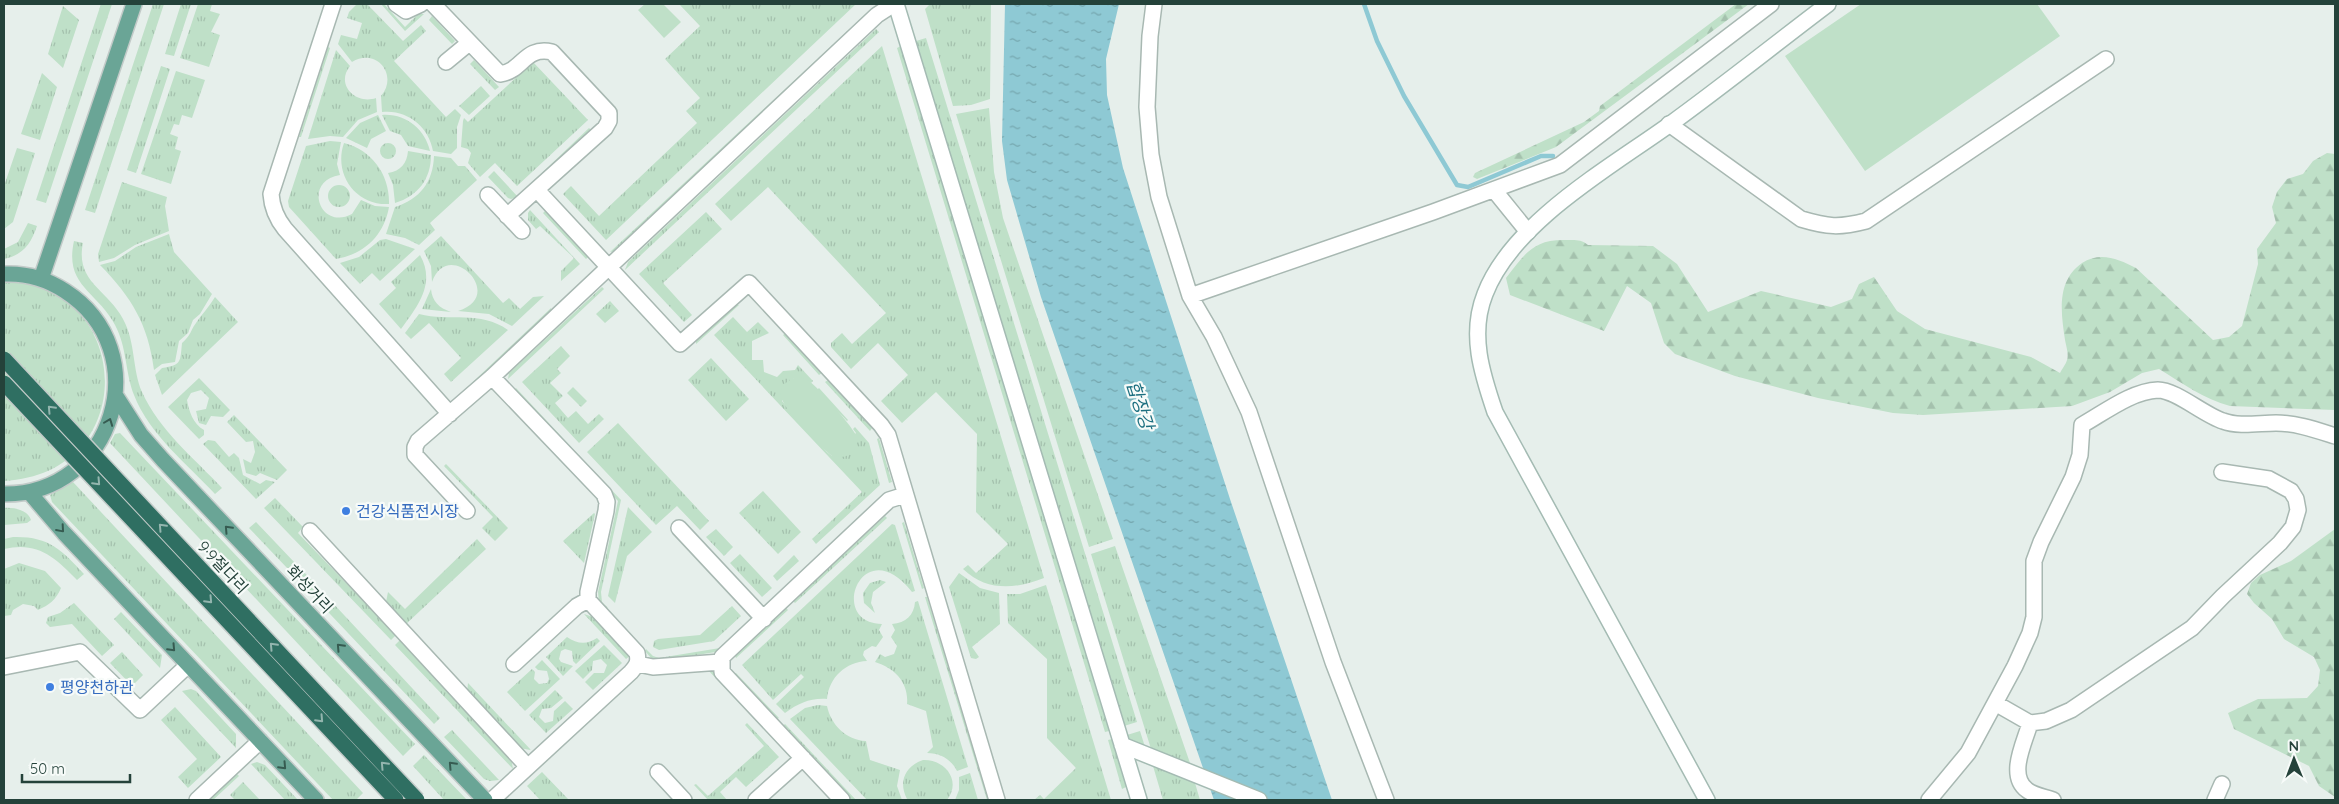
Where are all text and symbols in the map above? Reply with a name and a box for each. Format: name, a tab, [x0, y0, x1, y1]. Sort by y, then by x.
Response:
water label: 합장강	[1122, 378, 1160, 434]
one-way arrow	[48, 405, 57, 414]
one-way arrow	[103, 418, 113, 427]
one-way arrow	[91, 477, 100, 486]
place label: 건강식품전시장	[356, 501, 459, 521]
marker: 건강식품전시장	[340, 505, 352, 517]
one-way arrow	[55, 524, 64, 533]
one-way arrow	[159, 524, 168, 533]
one-way arrow	[225, 526, 234, 535]
street label: 9·9절다리	[193, 536, 253, 598]
street label: 화성거리	[283, 561, 337, 617]
one-way arrow	[203, 595, 212, 604]
one-way arrow	[166, 642, 175, 651]
one-way arrow	[270, 643, 279, 652]
one-way arrow	[337, 643, 346, 652]
place label: 평양천하관	[60, 677, 134, 697]
marker: 평양천하관	[44, 681, 56, 693]
one-way arrow	[314, 714, 323, 723]
north arrow	[2269, 734, 2319, 784]
text: N	[2288, 737, 2299, 755]
scale bar	[22, 752, 130, 784]
text: 50 m	[30, 759, 65, 778]
one-way arrow	[277, 760, 286, 769]
one-way arrow	[381, 761, 390, 770]
one-way arrow	[449, 761, 458, 770]

